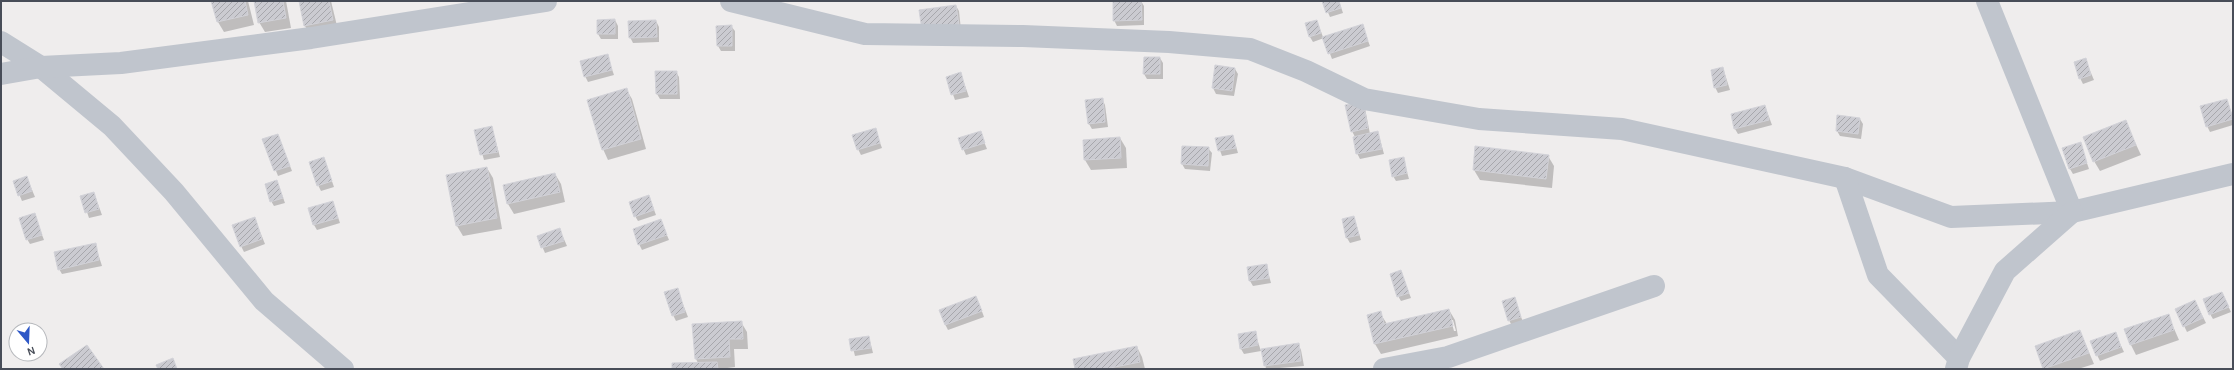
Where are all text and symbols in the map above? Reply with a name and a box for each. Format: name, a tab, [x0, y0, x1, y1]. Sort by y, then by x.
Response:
north arrow	[8, 322, 48, 362]
text: N	[25, 344, 37, 358]

